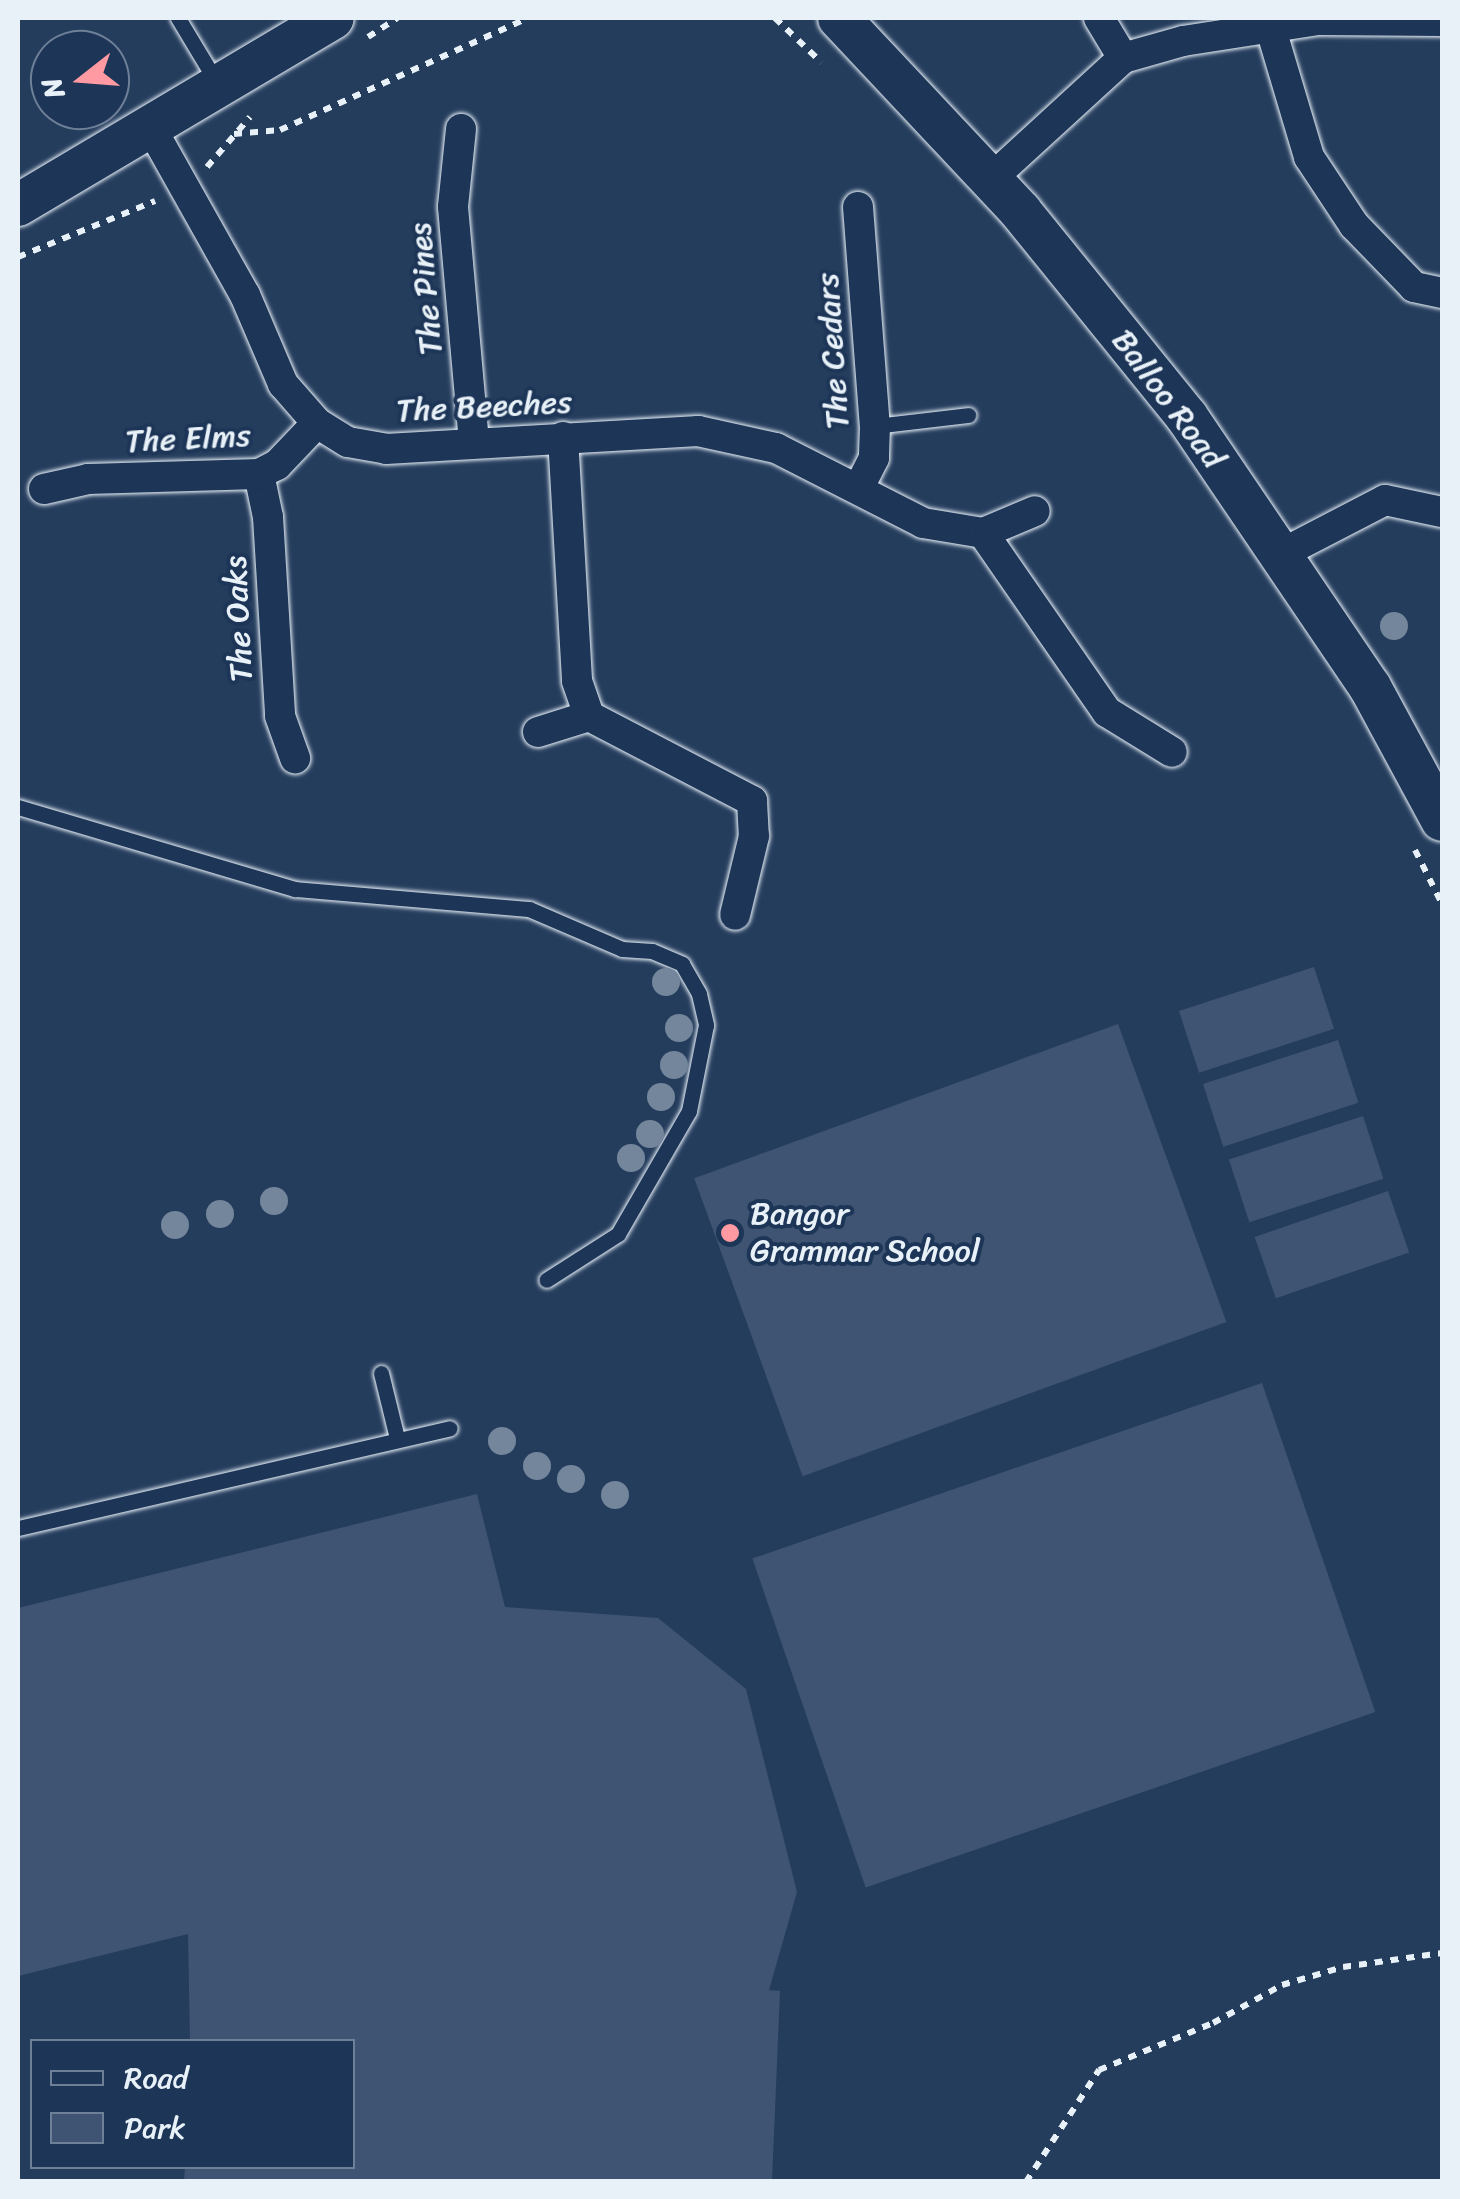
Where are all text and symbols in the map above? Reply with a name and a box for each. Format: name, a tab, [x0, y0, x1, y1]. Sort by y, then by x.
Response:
north arrow	[30, 30, 130, 130]
text: N	[26, 72, 79, 105]
street label: The Pines	[401, 220, 451, 358]
street label: The Cedars	[808, 272, 858, 430]
street label: Balloo Road	[1103, 322, 1233, 476]
street label: The Beeches	[396, 383, 572, 431]
street label: The Elms	[125, 417, 251, 461]
street label: The Oaks	[216, 554, 262, 684]
place label: Bangor Grammar School	[750, 1196, 980, 1271]
marker: Bangor Grammar School	[719, 1222, 741, 1244]
legend	[30, 2039, 355, 2169]
text: Road	[124, 2051, 188, 2105]
text: Park	[124, 2101, 186, 2155]

